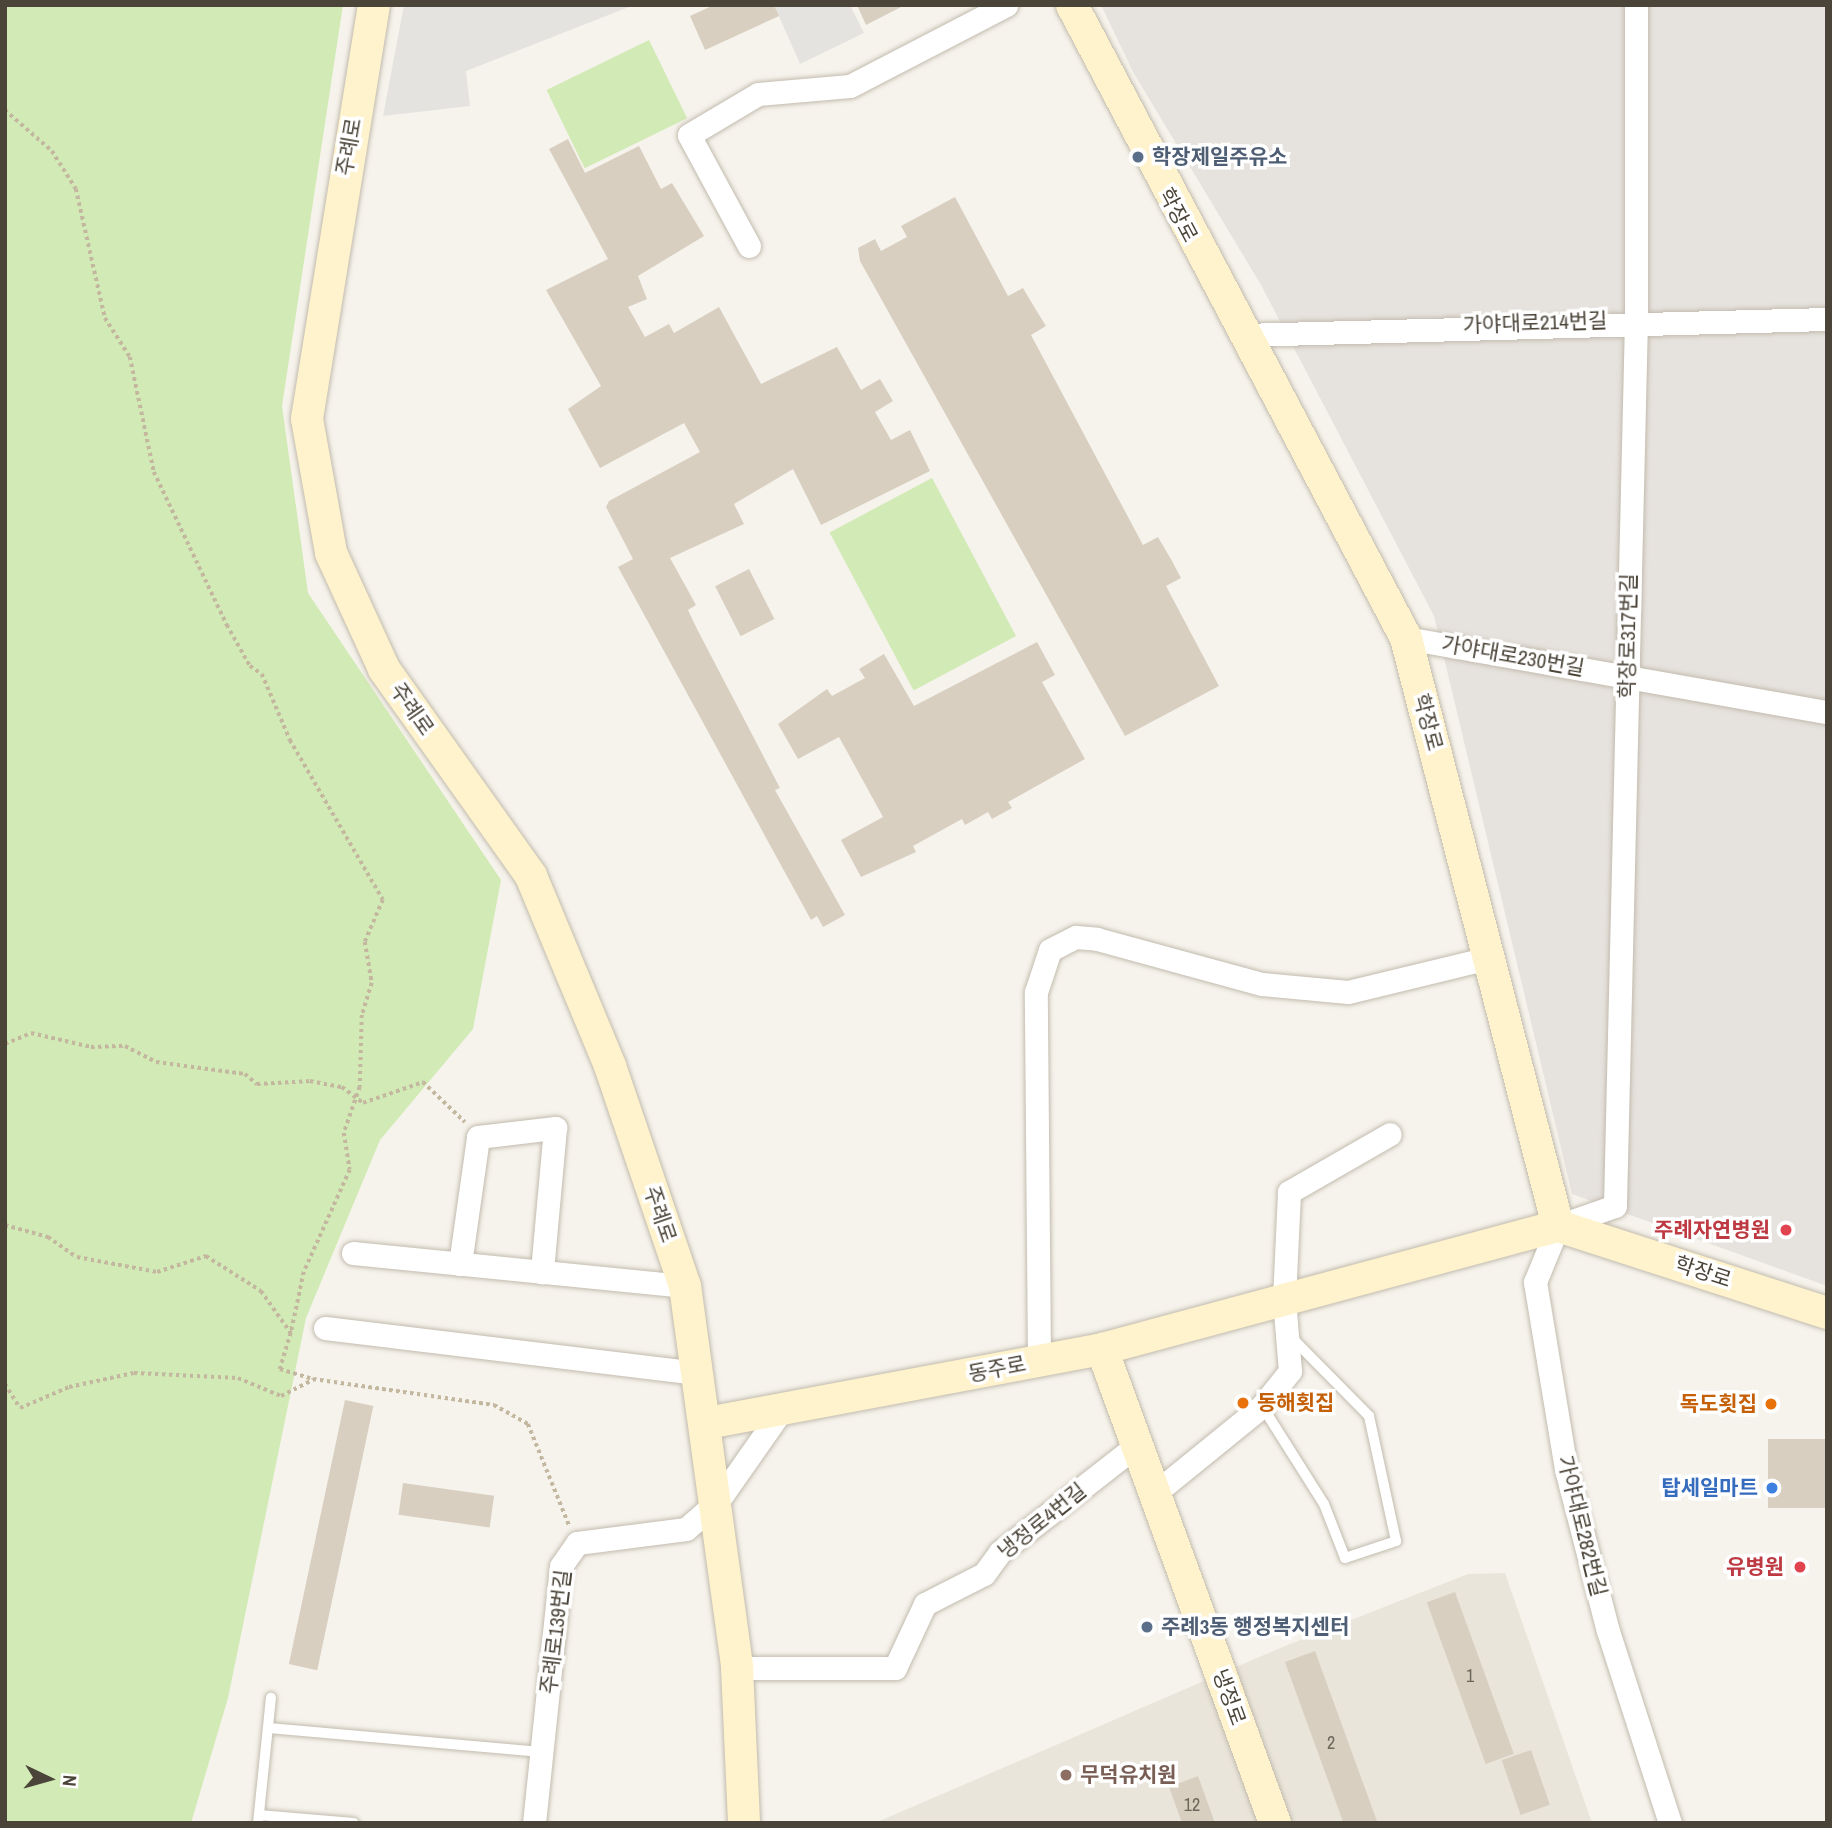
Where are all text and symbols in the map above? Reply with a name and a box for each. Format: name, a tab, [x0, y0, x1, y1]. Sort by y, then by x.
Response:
street label: 주례로	[332, 116, 366, 178]
place label: 학장제일주유소	[1152, 144, 1287, 170]
marker: 학장제일주유소	[1130, 149, 1146, 165]
street label: 학장로	[1153, 183, 1203, 247]
street label: 가야대로214번길	[1462, 308, 1608, 338]
street label: 학장로317번길	[1614, 573, 1642, 699]
street label: 가야대로230번길	[1440, 631, 1586, 681]
street label: 주례로	[385, 678, 439, 740]
street label: 학장로	[1408, 691, 1448, 753]
street label: 주례로	[639, 1182, 681, 1246]
place label: 주례자연병원	[1654, 1217, 1770, 1243]
marker: 주례자연병원	[1776, 1220, 1796, 1240]
street label: 학장로	[1672, 1251, 1734, 1293]
street label: 동주로	[966, 1351, 1028, 1387]
place label: 동해횟집	[1257, 1390, 1334, 1416]
place label: 독도횟집	[1680, 1391, 1757, 1417]
marker: 동해횟집	[1235, 1395, 1251, 1411]
marker: 독도횟집	[1763, 1396, 1779, 1412]
street label: 가야대로282번길	[1552, 1453, 1612, 1599]
place label: 탑세일마트	[1661, 1475, 1758, 1501]
street label: 냉정로4번길	[993, 1478, 1091, 1564]
marker: 탑세일마트	[1764, 1480, 1780, 1496]
place label: 유병원	[1726, 1554, 1784, 1580]
marker: 유병원	[1790, 1557, 1810, 1577]
street label: 주례로139번길	[536, 1568, 576, 1696]
place label: 주례3동 행정복지센터	[1161, 1614, 1349, 1640]
marker: 주례3동 행정복지센터	[1139, 1619, 1155, 1635]
street label: 냉정로	[1207, 1665, 1251, 1729]
house number: 1	[1466, 1665, 1474, 1687]
house number: 2	[1327, 1732, 1335, 1754]
north arrow	[14, 1744, 84, 1814]
place label: 무덕유치원	[1080, 1762, 1177, 1788]
marker: 무덕유치원	[1058, 1767, 1074, 1783]
text: N	[56, 1774, 83, 1788]
house number: 12	[1184, 1794, 1200, 1816]

